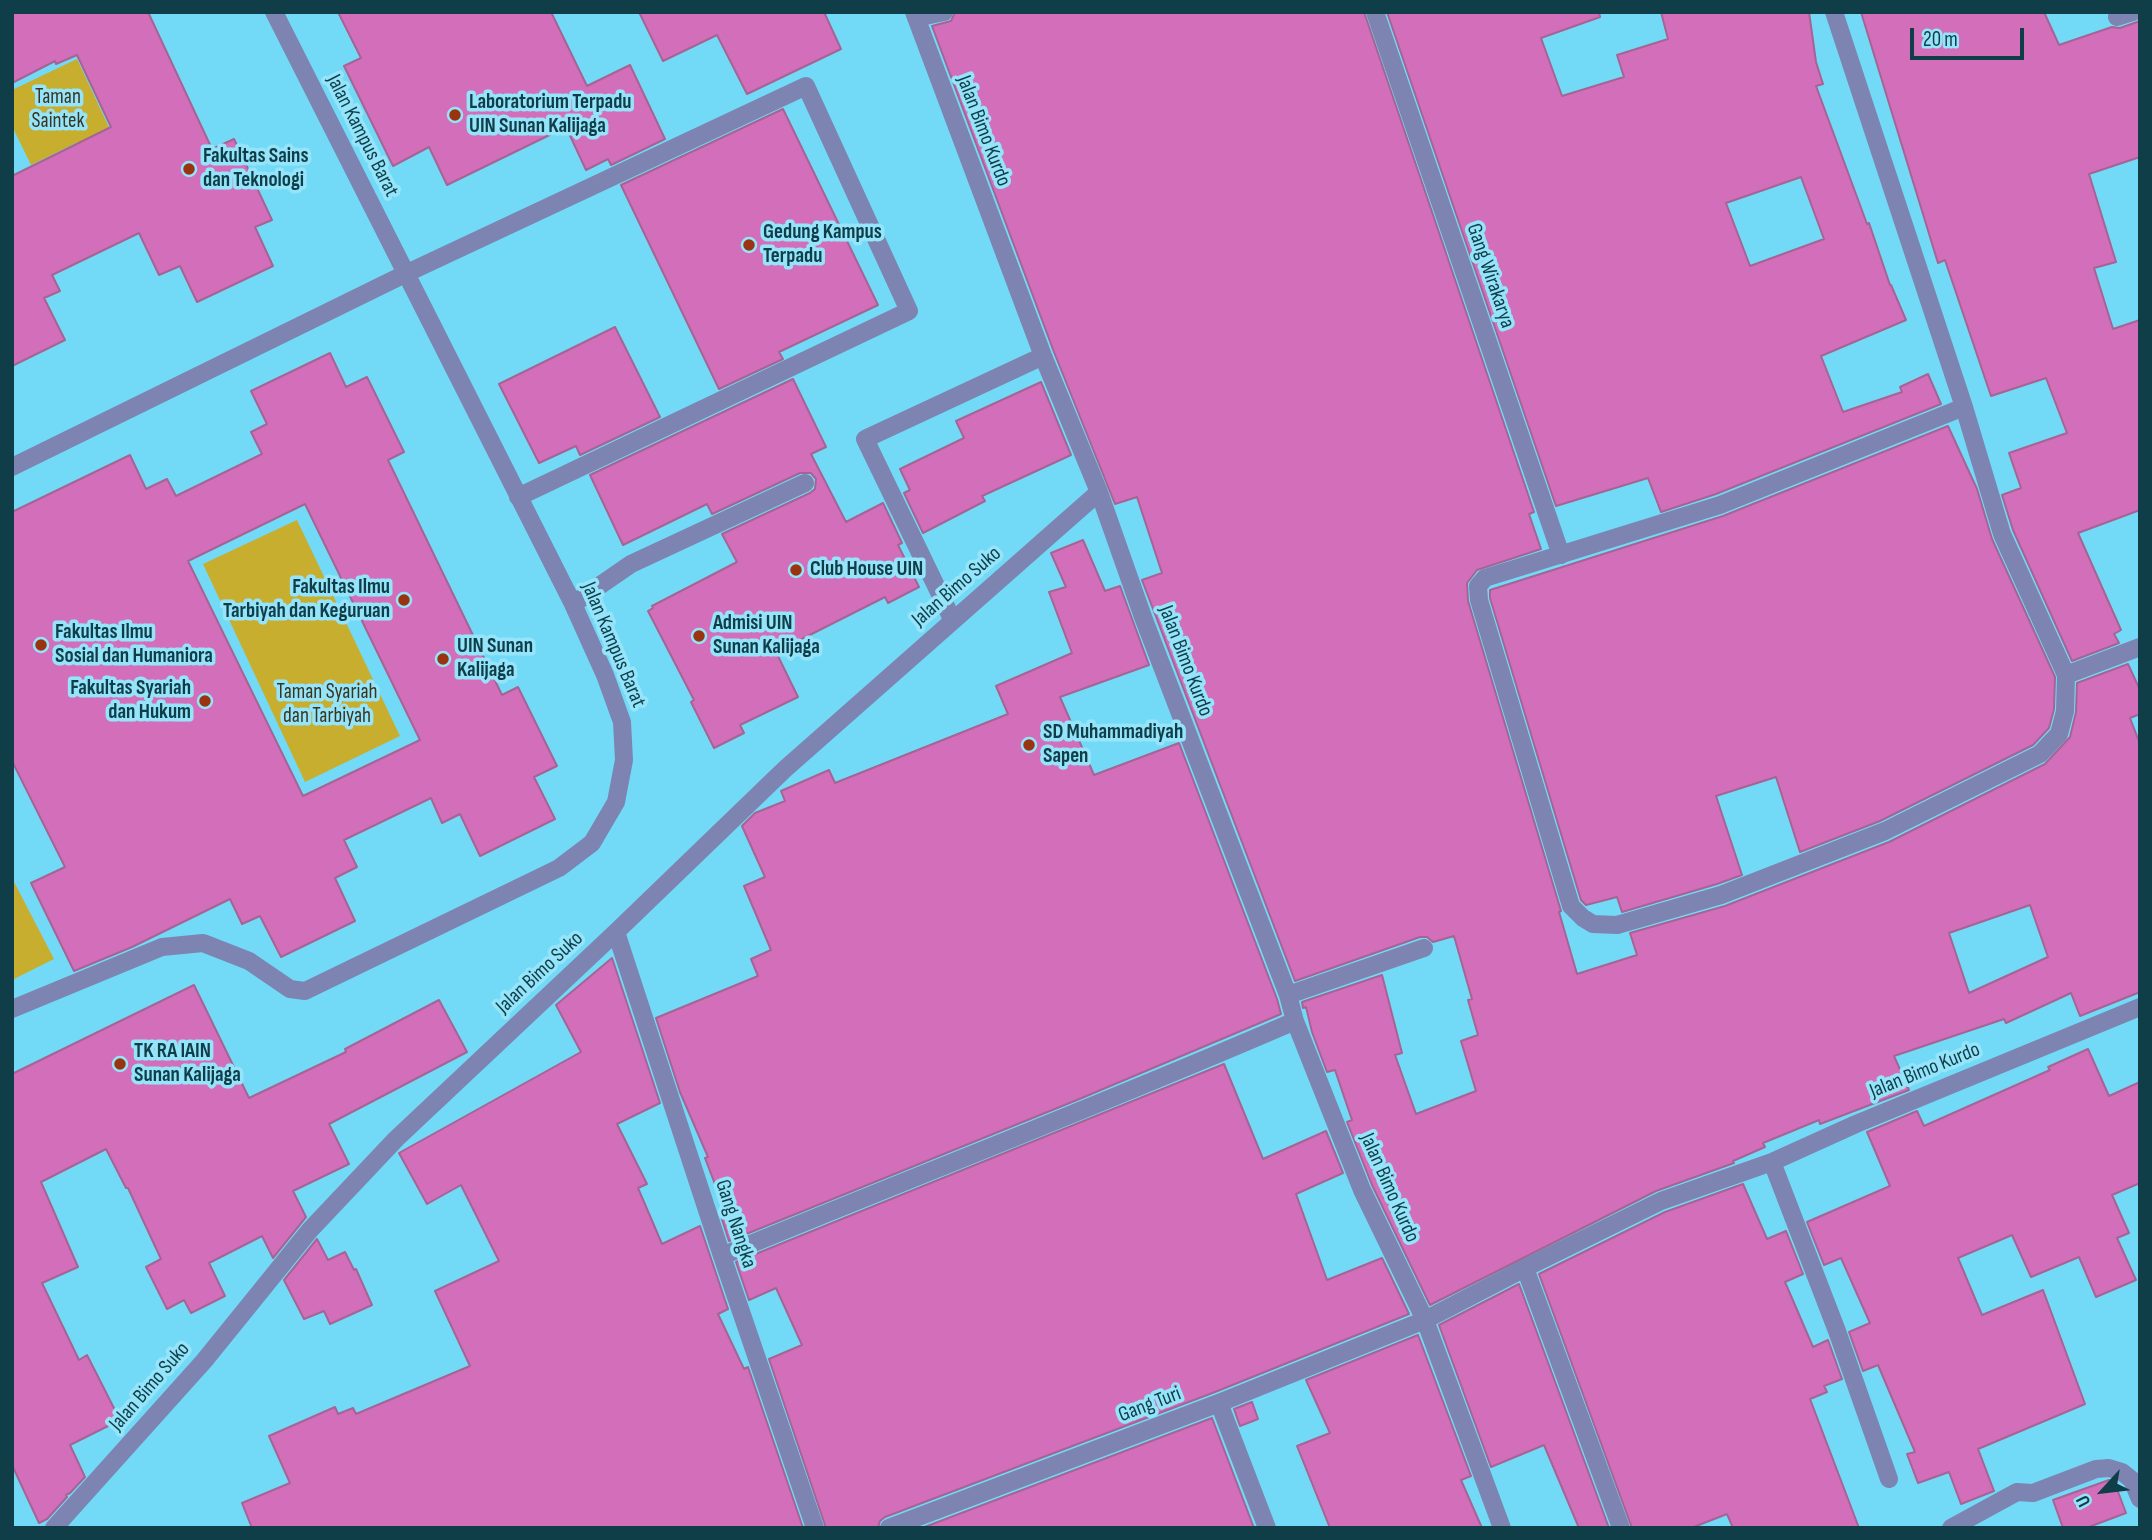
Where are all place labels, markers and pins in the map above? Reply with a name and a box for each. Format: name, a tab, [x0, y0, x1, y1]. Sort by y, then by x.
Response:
place label: Laboratorium Terpadu UIN Sunan Kalijaga	[469, 90, 631, 140]
marker: Laboratorium Terpadu UIN Sunan Kalijaga	[447, 107, 463, 123]
place label: Fakultas Sains dan Teknologi	[203, 144, 308, 194]
marker: Fakultas Sains dan Teknologi	[181, 161, 197, 177]
place label: Gedung Kampus Terpadu	[763, 220, 882, 270]
marker: Gedung Kampus Terpadu	[741, 237, 757, 253]
place label: Club House UIN	[810, 557, 923, 583]
marker: Club House UIN	[788, 562, 804, 578]
place label: Fakultas Ilmu Tarbiyah dan Keguruan	[223, 575, 390, 625]
marker: Fakultas Ilmu Tarbiyah dan Keguruan	[396, 592, 412, 608]
place label: Admisi UIN Sunan Kalijaga	[713, 611, 820, 661]
place label: Fakultas Ilmu Sosial dan Humaniora	[55, 620, 213, 670]
marker: Admisi UIN Sunan Kalijaga	[691, 628, 707, 644]
place label: UIN Sunan Kalijaga	[457, 634, 533, 684]
marker: Fakultas Ilmu Sosial dan Humaniora	[33, 637, 49, 653]
marker: UIN Sunan Kalijaga	[435, 651, 451, 667]
place label: Fakultas Syariah dan Hukum	[70, 676, 191, 726]
marker: Fakultas Syariah dan Hukum	[197, 693, 213, 709]
place label: SD Muhammadiyah Sapen	[1043, 720, 1183, 770]
marker: SD Muhammadiyah Sapen	[1021, 737, 1037, 753]
place label: TK RA IAIN Sunan Kalijaga	[134, 1039, 241, 1089]
marker: TK RA IAIN Sunan Kalijaga	[112, 1056, 128, 1072]

